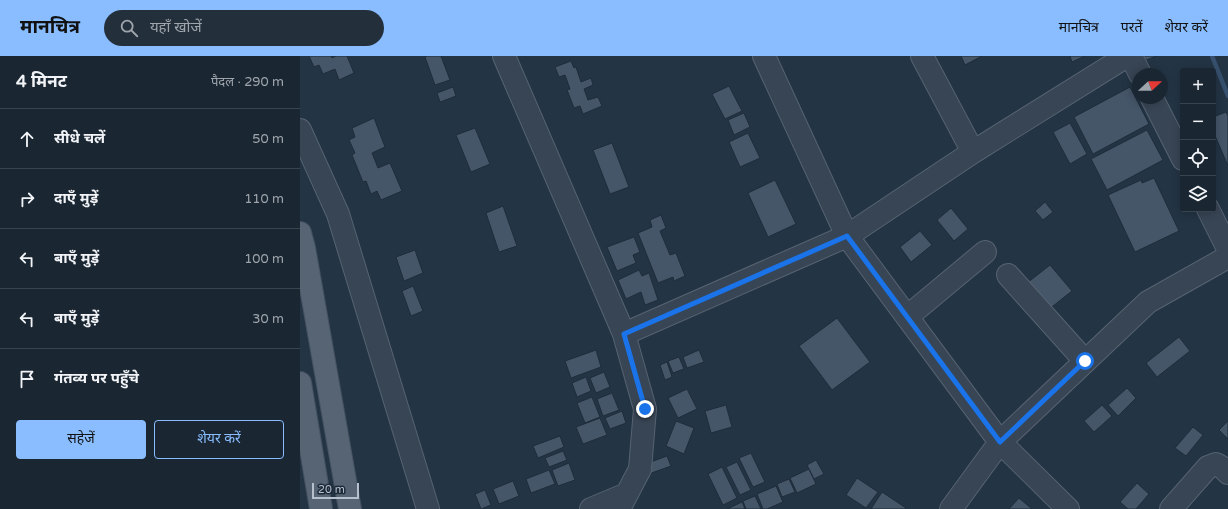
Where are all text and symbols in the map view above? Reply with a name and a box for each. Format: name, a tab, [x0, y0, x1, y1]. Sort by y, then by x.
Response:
search box	[104, 10, 384, 46]
text: मानचित्र	[20, 16, 80, 38]
icon: search	[118, 17, 140, 39]
text: यहाँ खोजें	[150, 18, 202, 36]
text: मानचित्र	[1059, 19, 1099, 36]
text: परतें	[1121, 19, 1143, 36]
text: शेयर करें	[1165, 19, 1208, 36]
north arrow	[1132, 68, 1168, 104]
map controls	[1180, 68, 1216, 212]
button: +	[1180, 68, 1216, 104]
text: 4 मिनट	[16, 71, 67, 92]
text: पैदल · 290 m	[211, 74, 284, 90]
button: −	[1180, 104, 1216, 140]
icon: ahead	[16, 128, 38, 150]
text: सीधे चलें	[54, 129, 105, 147]
text: 50 m	[252, 131, 284, 147]
button: locate	[1180, 140, 1216, 176]
button: layers	[1180, 176, 1216, 212]
icon: right	[16, 188, 38, 210]
text: दाएँ मुड़ें	[54, 189, 98, 207]
text: 110 m	[244, 191, 284, 207]
icon: left	[16, 248, 38, 270]
text: बाएँ मुड़ें	[54, 249, 99, 267]
text: 100 m	[244, 251, 284, 267]
icon: left	[16, 308, 38, 330]
text: बाएँ मुड़ें	[54, 309, 99, 327]
text: 30 m	[252, 311, 284, 327]
route start	[1076, 352, 1094, 370]
icon: arrive	[16, 368, 38, 390]
text: गंतव्य पर पहुँचे	[54, 369, 139, 387]
route end	[636, 400, 654, 418]
button: सहेजें	[16, 420, 146, 459]
button: शेयर करें	[154, 420, 284, 459]
scale bar	[312, 481, 359, 500]
text: 20 m	[318, 483, 345, 496]

